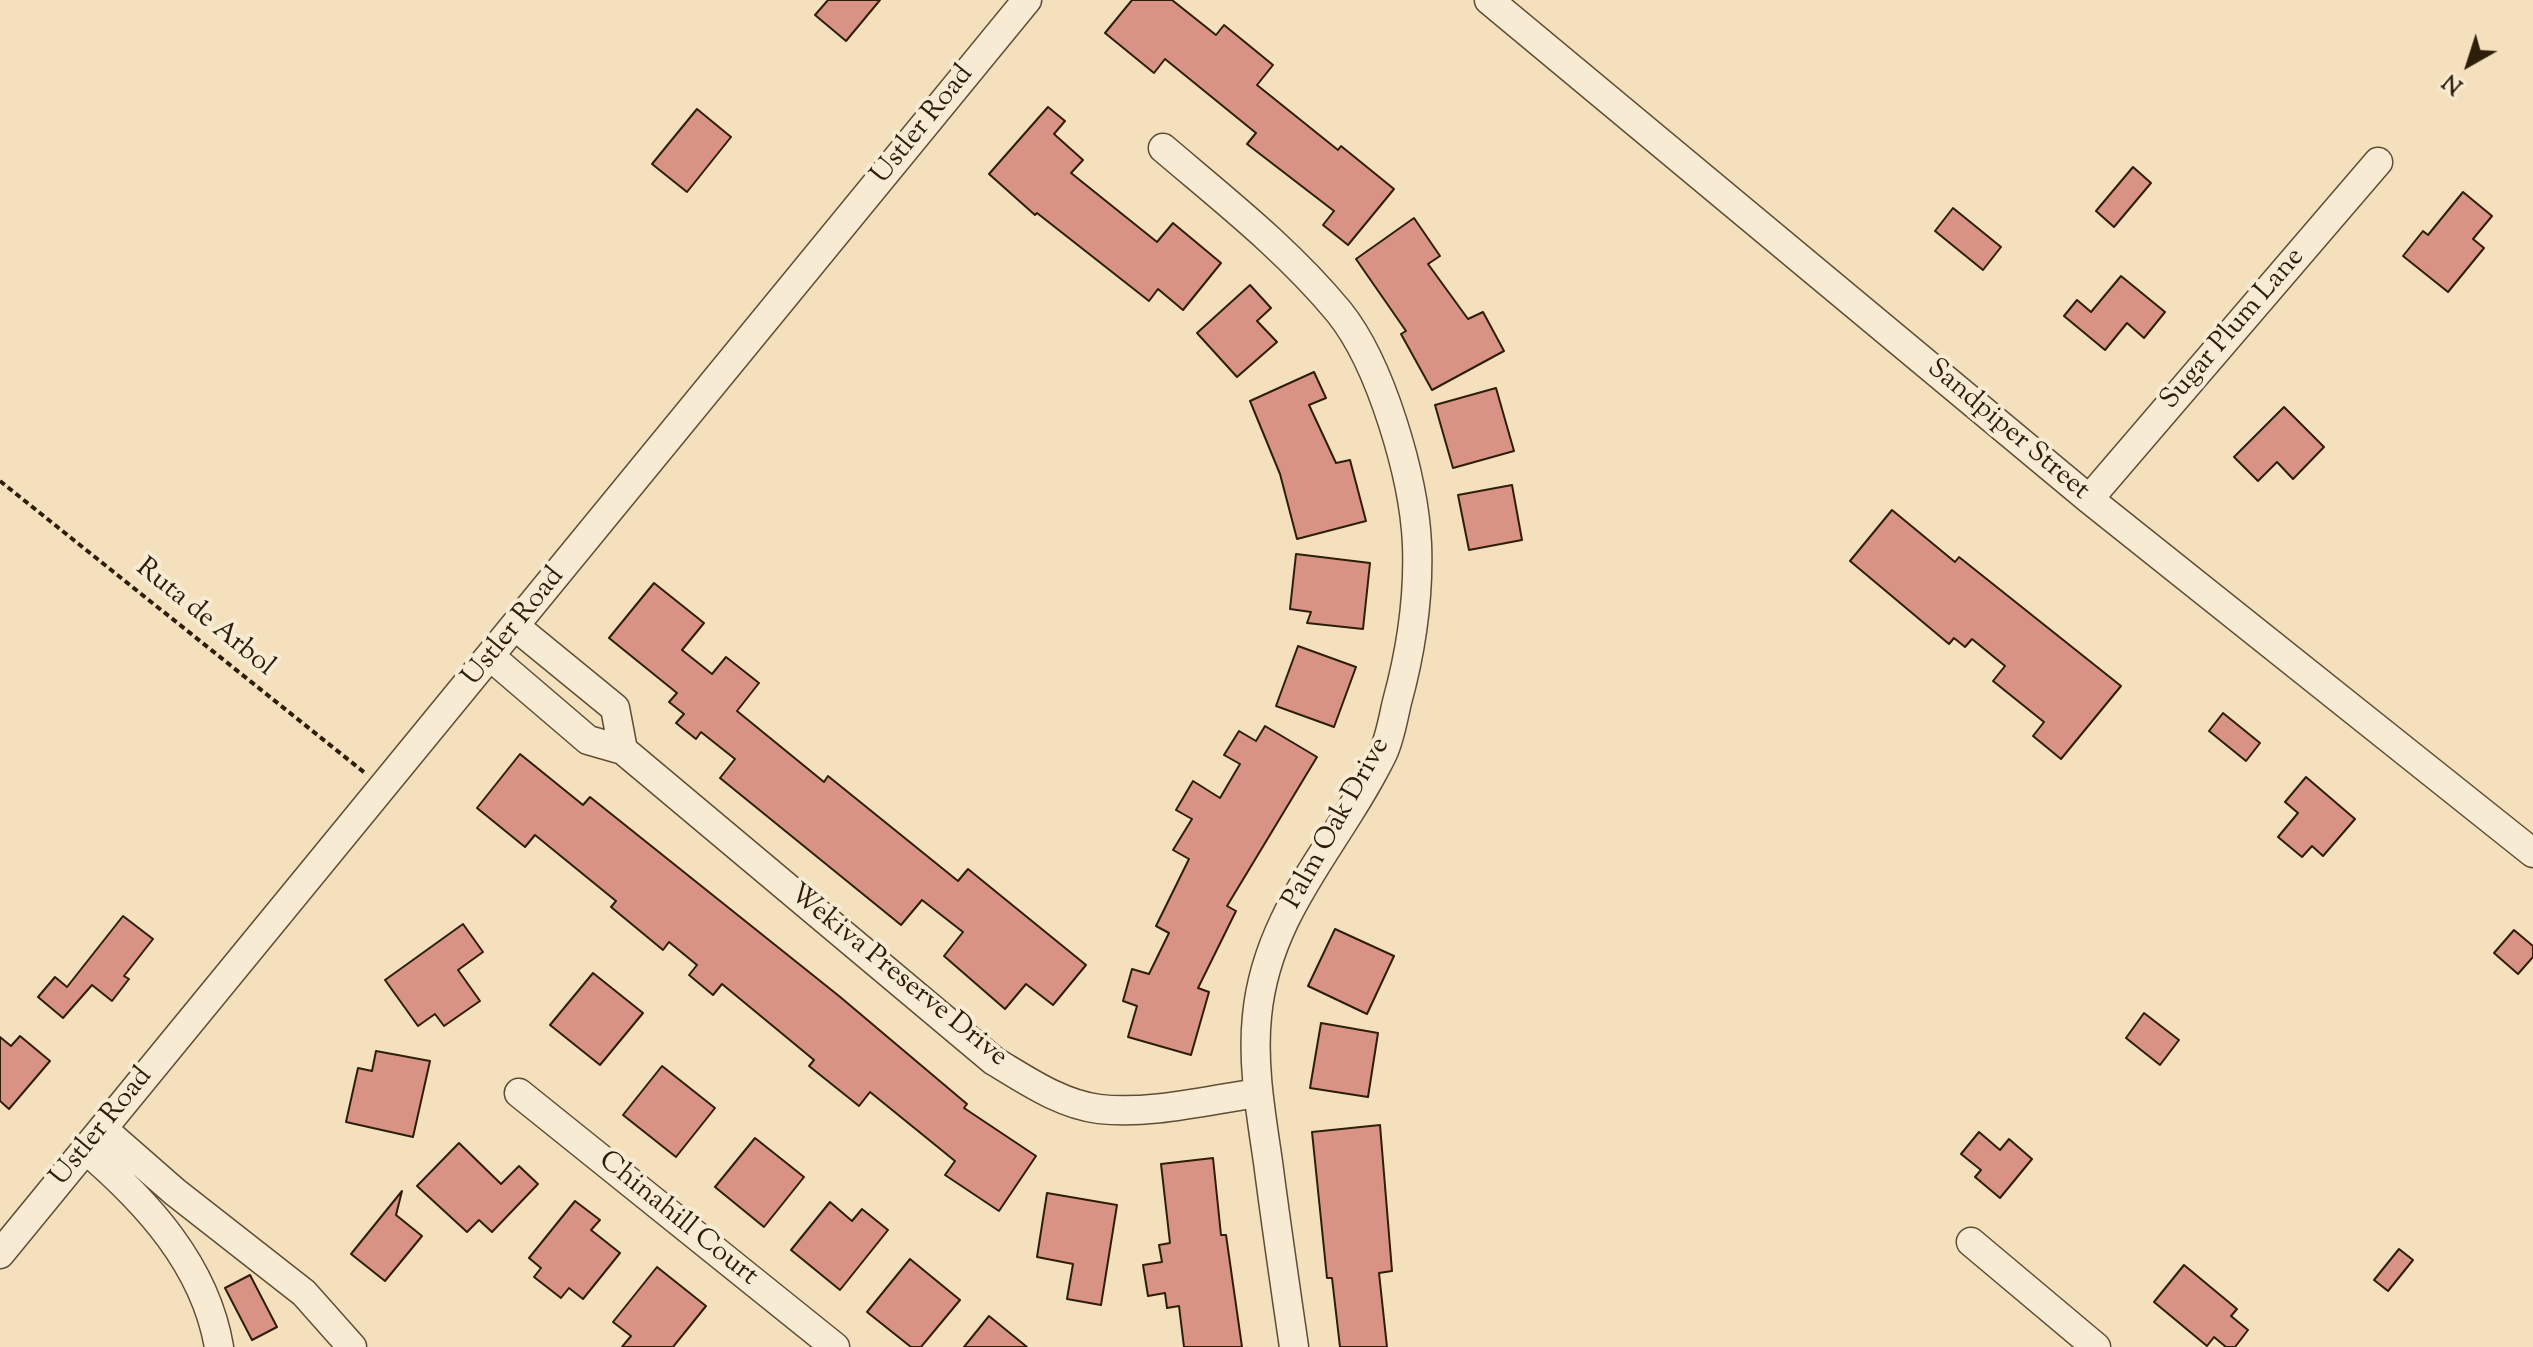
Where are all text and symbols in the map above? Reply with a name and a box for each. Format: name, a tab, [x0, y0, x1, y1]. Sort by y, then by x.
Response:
north arrow	[2429, 24, 2509, 104]
street label: Ustler Road	[866, 60, 982, 192]
text: N	[2437, 65, 2471, 101]
street label: Sugar Plum Lane	[2155, 242, 2313, 418]
street label: Sandpiper Street	[1919, 353, 2095, 509]
street label: Ruta de Arbol	[128, 553, 280, 685]
street label: Ustler Road	[457, 562, 573, 694]
street label: Palm Oak Drive	[1277, 732, 1399, 916]
street label: Wekiva Preserve Drive	[781, 878, 1013, 1076]
street label: Ustler Road	[45, 1062, 161, 1194]
street label: Chinahill Court	[590, 1145, 764, 1295]

